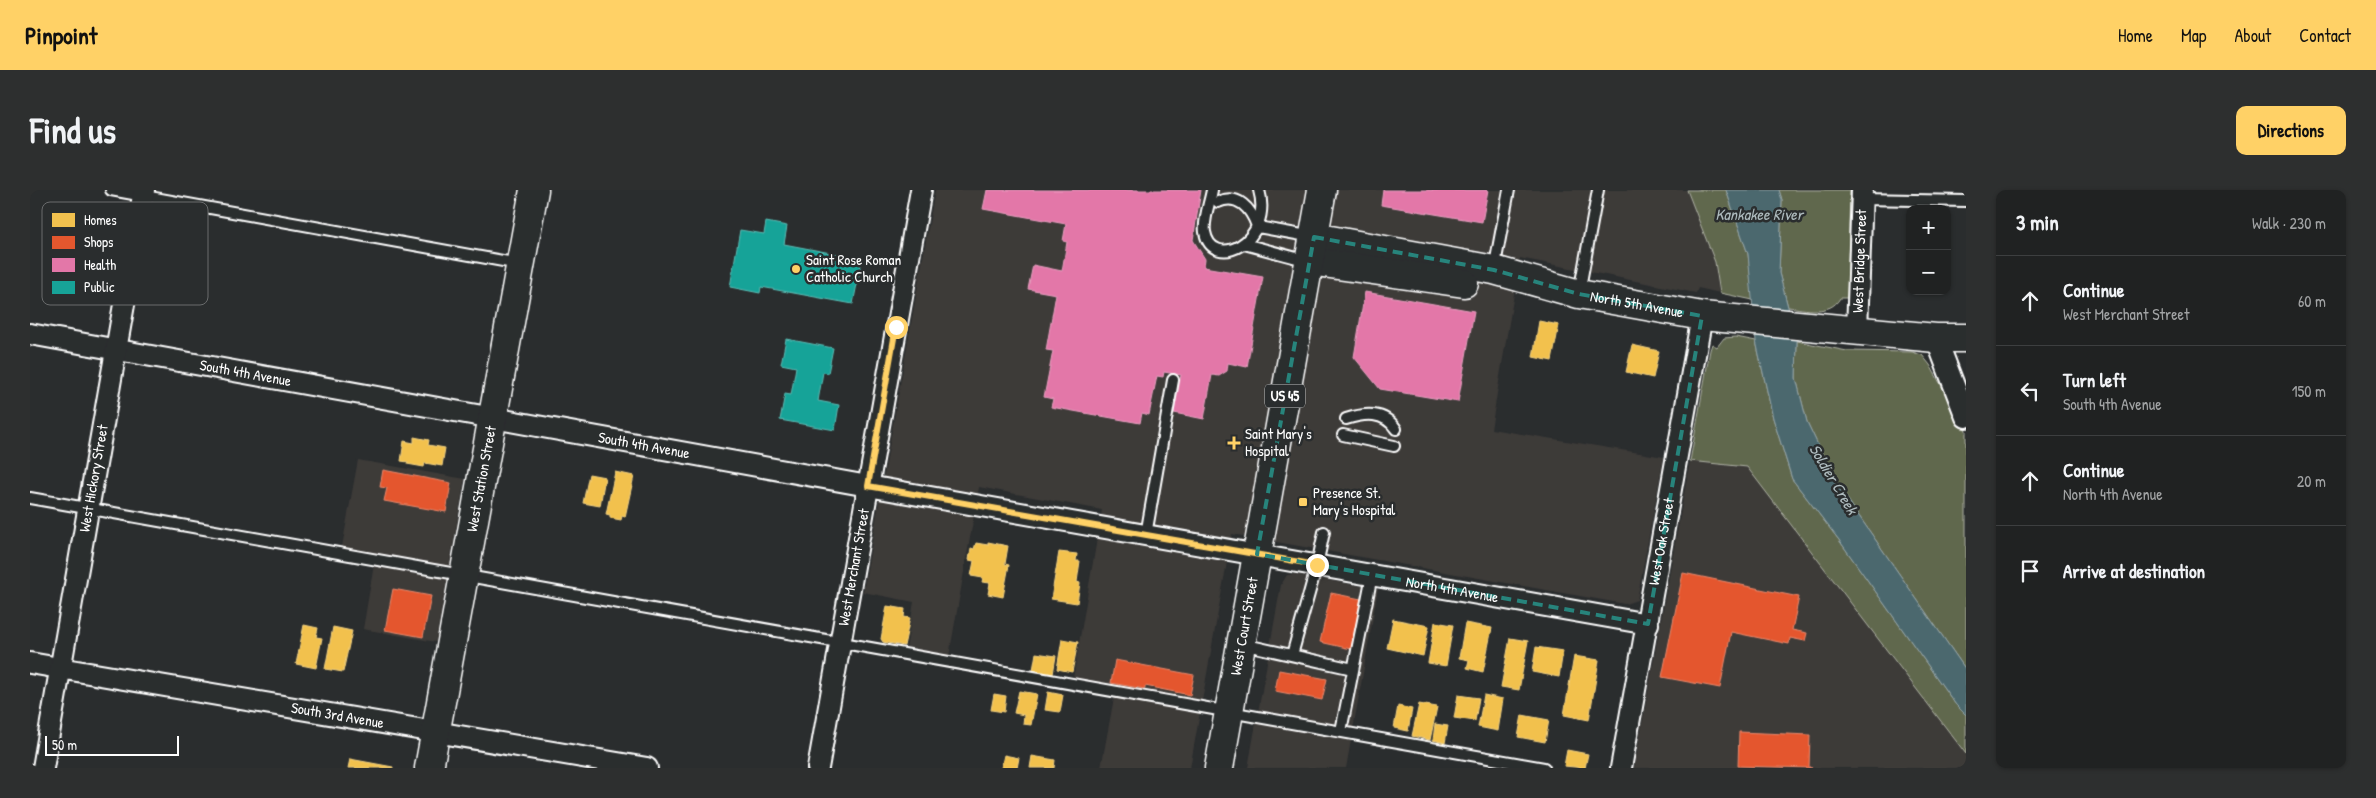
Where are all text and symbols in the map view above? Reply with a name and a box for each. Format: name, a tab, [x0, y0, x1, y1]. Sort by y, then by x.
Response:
text: Pinpoint	[25, 19, 97, 51]
text: Home	[2118, 23, 2153, 48]
text: Map	[2181, 23, 2206, 48]
text: About	[2234, 23, 2271, 48]
text: Contact	[2299, 23, 2351, 48]
button: Directions	[2236, 106, 2346, 155]
text: Find us	[30, 107, 116, 154]
legend	[42, 202, 208, 305]
water label: Kankakee River	[1715, 203, 1805, 225]
map controls	[1906, 205, 1951, 295]
button: +	[1906, 205, 1951, 250]
street label: West Bridge Street	[1847, 208, 1871, 313]
text: 3 min	[2016, 208, 2059, 237]
text: Homes	[84, 210, 117, 229]
text: Walk · 230 m	[2252, 212, 2326, 234]
text: Shops	[84, 232, 113, 252]
place label: Saint Rose Roman Catholic Church	[806, 249, 902, 287]
button: −	[1906, 250, 1951, 295]
text: Health	[84, 255, 116, 274]
marker: Saint Rose Roman Catholic Church	[790, 263, 802, 275]
text: Public	[84, 277, 115, 296]
text: Continue	[2063, 277, 2124, 303]
street label: North 5th Avenue	[1589, 285, 1685, 322]
icon: ahead	[2016, 287, 2044, 315]
text: 60 m	[2298, 290, 2326, 312]
text: West Merchant Street	[2063, 303, 2189, 325]
route start	[885, 316, 908, 339]
street label: South 4th Avenue	[198, 354, 293, 391]
text: Turn left	[2063, 367, 2126, 393]
icon: left	[2016, 377, 2044, 405]
text: 150 m	[2292, 380, 2326, 402]
road number: US 45	[1265, 385, 1305, 408]
text: South 4th Avenue	[2063, 393, 2162, 415]
street label: West Hickory Street	[73, 422, 113, 534]
street label: West Station Street	[461, 423, 501, 533]
place label: Saint Mary's Hospital	[1245, 423, 1312, 461]
street label: South 4th Avenue	[597, 426, 692, 463]
marker: Saint Mary's Hospital	[1227, 436, 1241, 450]
water label: Soldier Creek	[1804, 440, 1864, 519]
text: Continue	[2063, 457, 2124, 483]
icon: ahead	[2016, 467, 2044, 495]
text: 20 m	[2297, 470, 2326, 492]
place label: Presence St. Mary's Hospital	[1313, 482, 1395, 520]
text: North 4th Avenue	[2063, 483, 2163, 505]
street label: West Oak Street	[1643, 495, 1679, 587]
marker: Presence St. Mary's Hospital	[1297, 496, 1309, 508]
street label: West Merchant Street	[833, 506, 874, 627]
route end	[1306, 554, 1329, 577]
icon: arrive	[2016, 557, 2044, 585]
text: Arrive at destination	[2063, 558, 2205, 584]
street label: North 4th Avenue	[1405, 570, 1500, 607]
street label: West Court Street	[1225, 575, 1263, 677]
street label: South 3rd Avenue	[290, 697, 386, 733]
scale bar	[45, 733, 179, 756]
text: 50 m	[52, 735, 77, 754]

